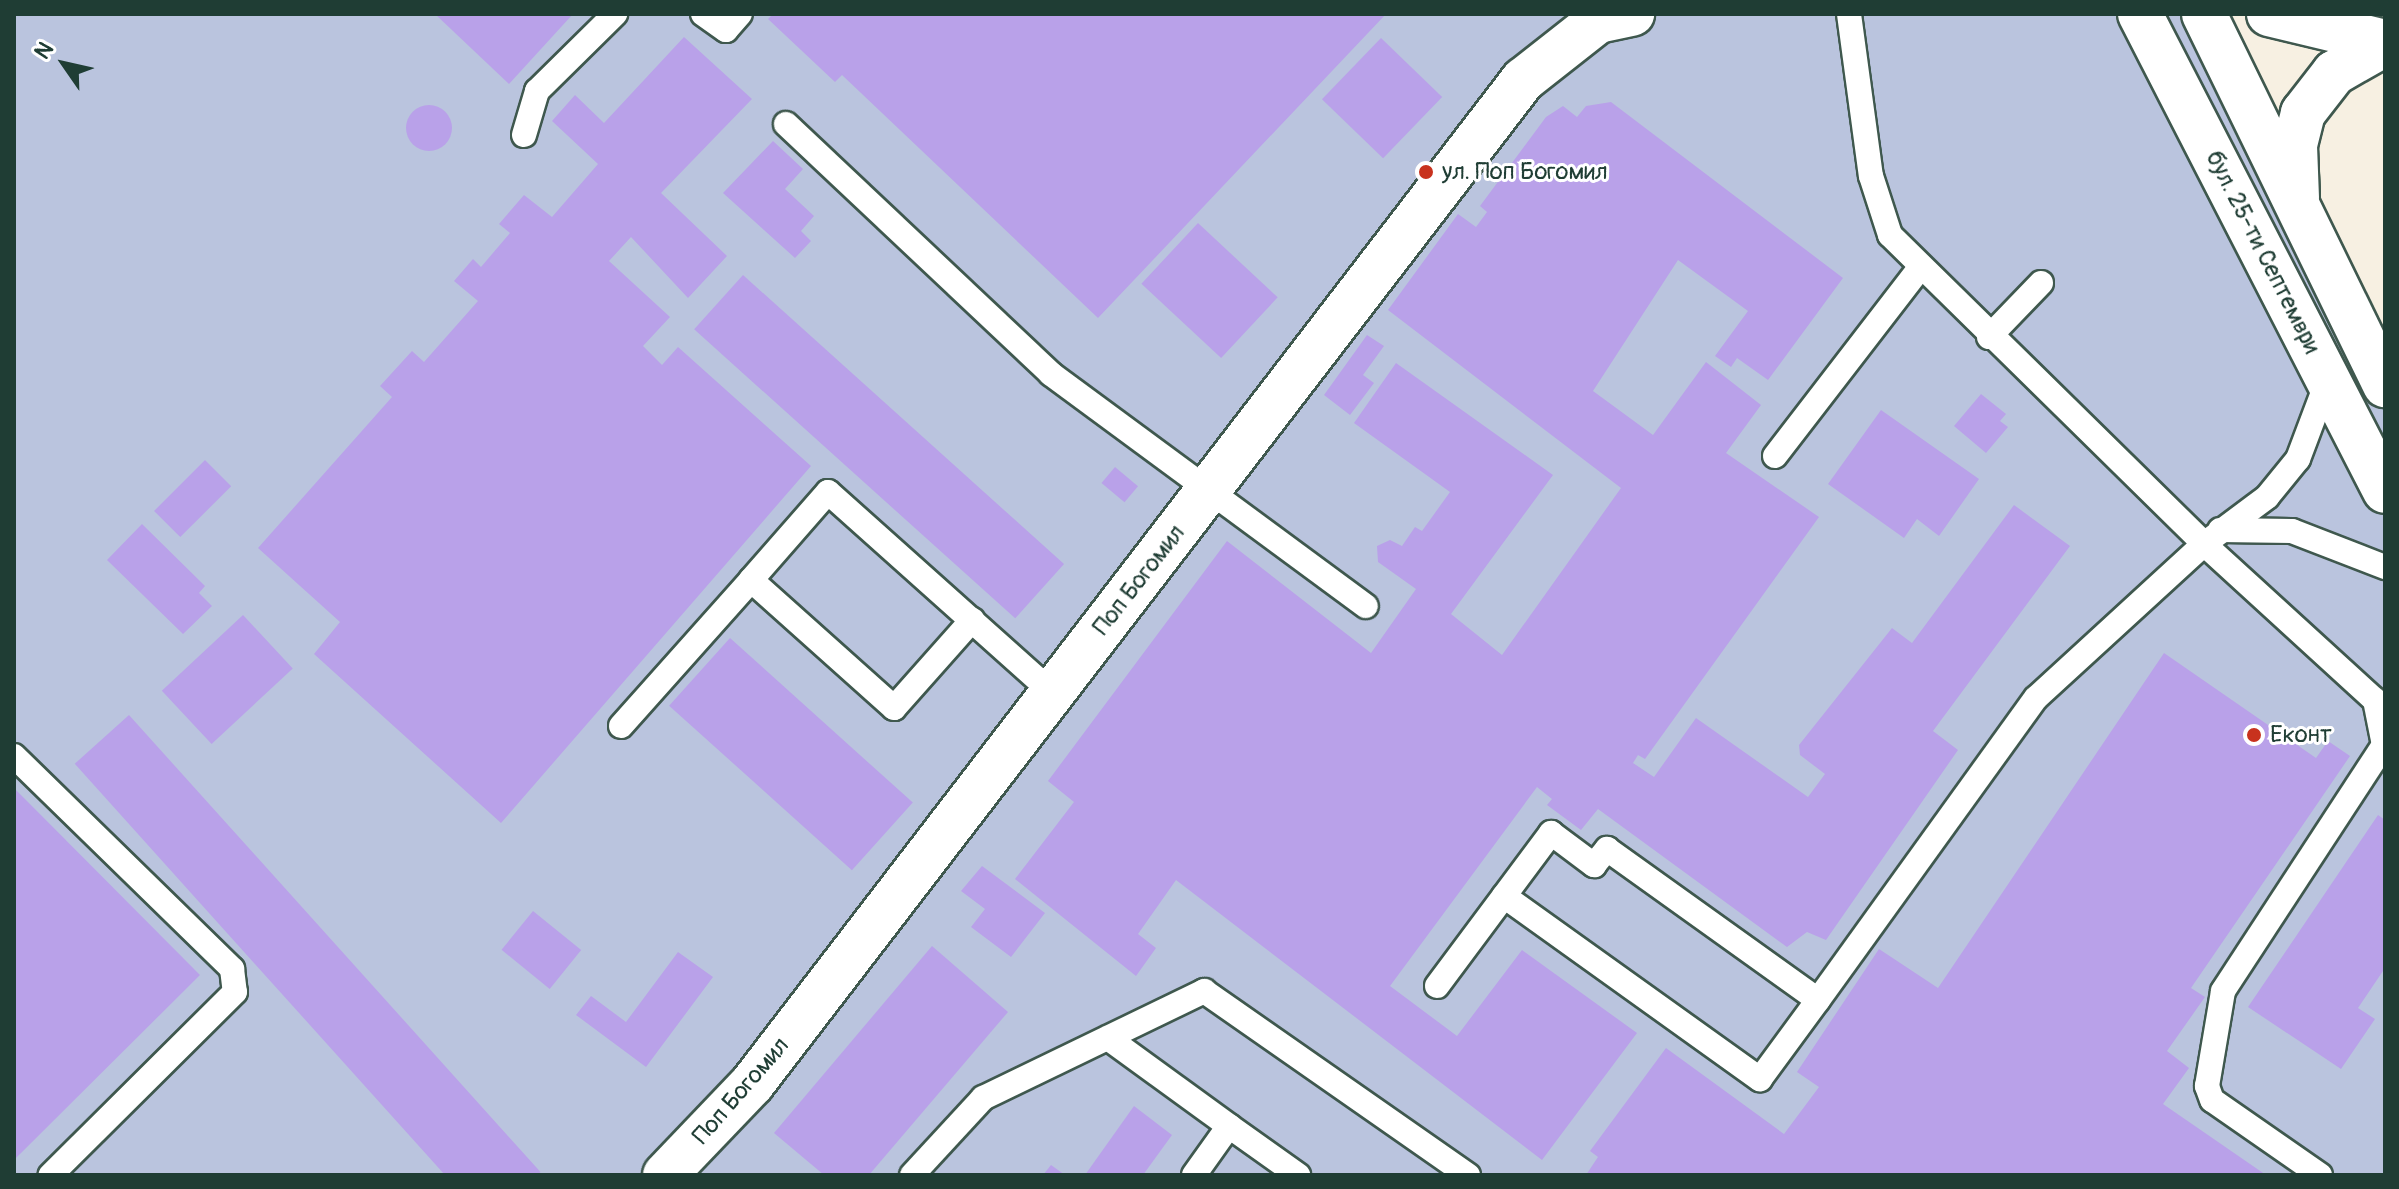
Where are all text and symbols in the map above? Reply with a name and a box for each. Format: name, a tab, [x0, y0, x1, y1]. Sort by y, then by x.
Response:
north arrow	[24, 24, 104, 104]
text: N	[28, 37, 60, 65]
street label: бул. 25-ти Септември	[2199, 146, 2327, 358]
place label: ул. Поп Богомил	[1442, 158, 1608, 186]
marker: ул. Поп Богомил	[1417, 163, 1435, 181]
street label: Поп Богомил	[1087, 519, 1191, 641]
place label: Еконт	[2270, 721, 2332, 749]
marker: Еконт	[2245, 726, 2263, 744]
street label: Поп Богомил	[687, 1032, 795, 1150]

